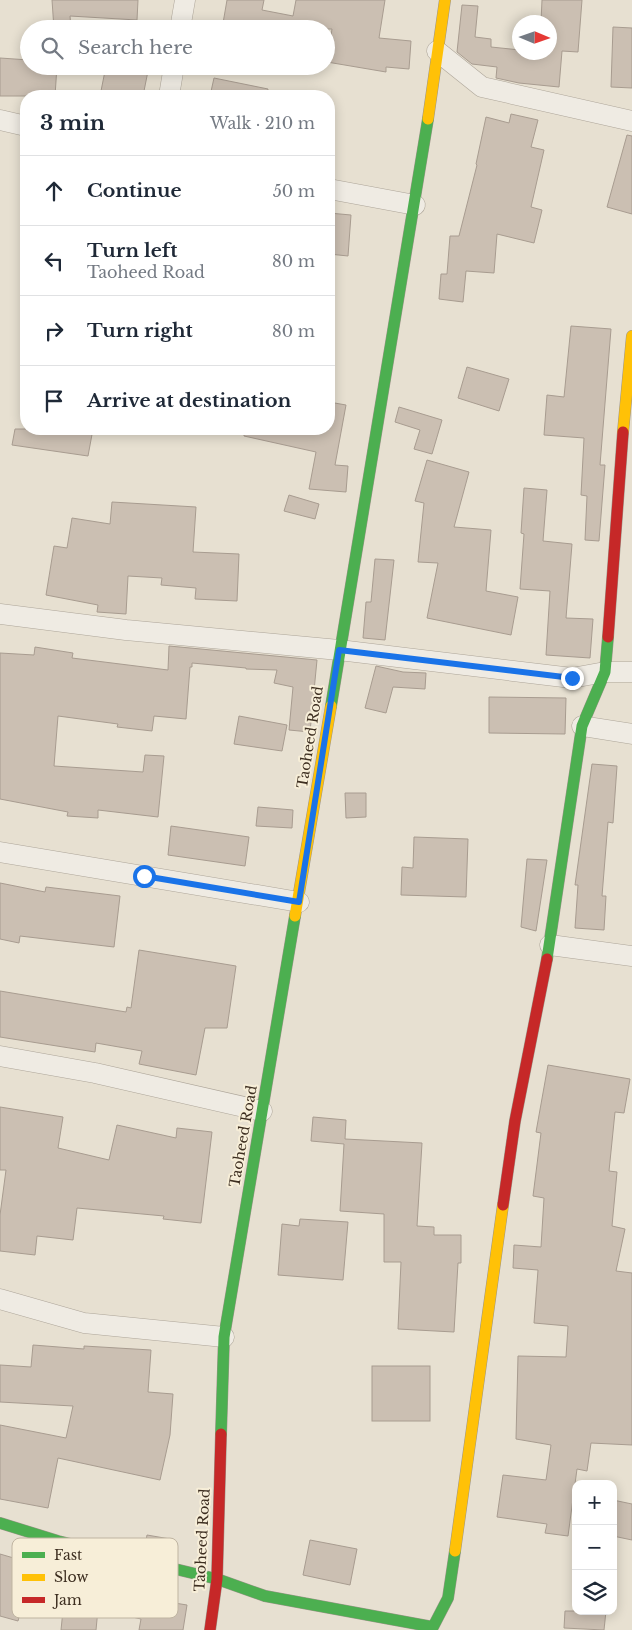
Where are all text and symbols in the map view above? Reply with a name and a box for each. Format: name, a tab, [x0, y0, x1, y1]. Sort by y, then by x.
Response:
north arrow	[512, 15, 557, 60]
search box	[20, 20, 335, 75]
icon: search	[38, 34, 66, 62]
text: Search here	[78, 36, 193, 59]
text: 3 min	[40, 110, 105, 136]
text: Walk · 210 m	[210, 113, 315, 133]
icon: ahead	[40, 177, 68, 205]
text: Continue	[87, 179, 182, 202]
text: 50 m	[273, 181, 315, 201]
text: Turn left	[87, 239, 178, 262]
icon: left	[40, 247, 68, 275]
text: 80 m	[272, 251, 315, 271]
text: Taoheed Road	[87, 262, 205, 282]
icon: right	[40, 317, 68, 345]
text: Turn right	[87, 319, 193, 342]
text: 80 m	[272, 321, 315, 341]
icon: arrive	[40, 387, 68, 415]
text: Arrive at destination	[87, 389, 291, 412]
route end	[561, 667, 584, 690]
street label: Taoheed Road	[293, 684, 327, 789]
route start	[133, 865, 156, 888]
street label: Taoheed Road	[225, 1083, 261, 1188]
map controls	[572, 1480, 617, 1615]
button: +	[572, 1480, 617, 1525]
street label: Taoheed Road	[190, 1488, 214, 1592]
button: −	[572, 1525, 617, 1570]
legend	[12, 1538, 178, 1618]
text: Fast	[54, 1546, 83, 1564]
text: Slow	[54, 1568, 88, 1586]
button: layers	[572, 1570, 617, 1615]
text: Jam	[52, 1591, 82, 1609]

